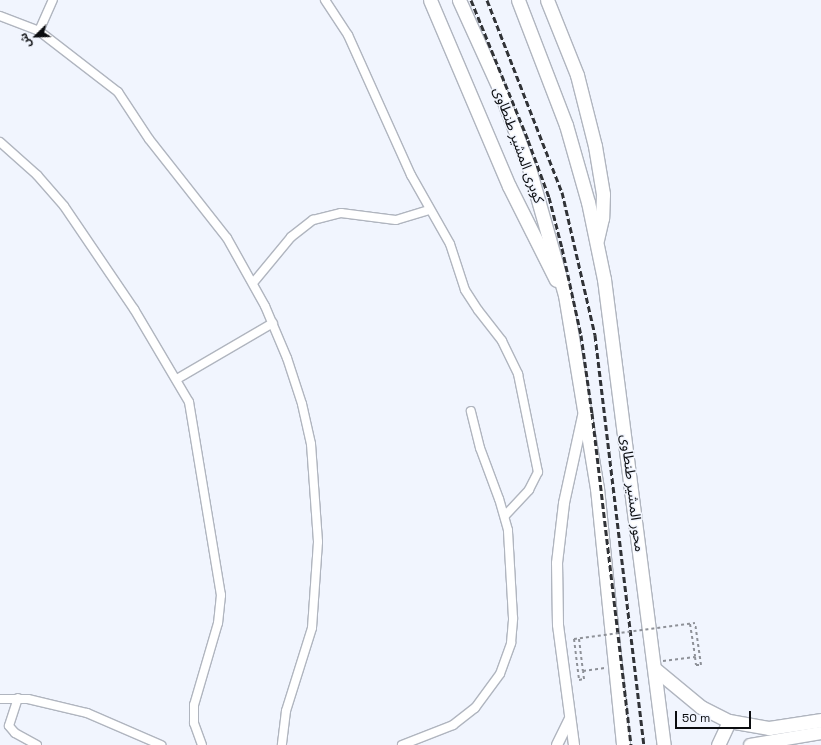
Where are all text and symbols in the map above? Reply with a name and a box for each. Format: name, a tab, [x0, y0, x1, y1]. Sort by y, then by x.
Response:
north arrow	[16, 16, 56, 56]
text: ش	[16, 31, 34, 50]
street label: كوبرى المشير طنطاوى	[490, 85, 548, 205]
street label: محور المشير طنطاوى	[617, 433, 649, 553]
scale bar	[677, 703, 753, 729]
text: 50 m	[682, 710, 710, 726]

